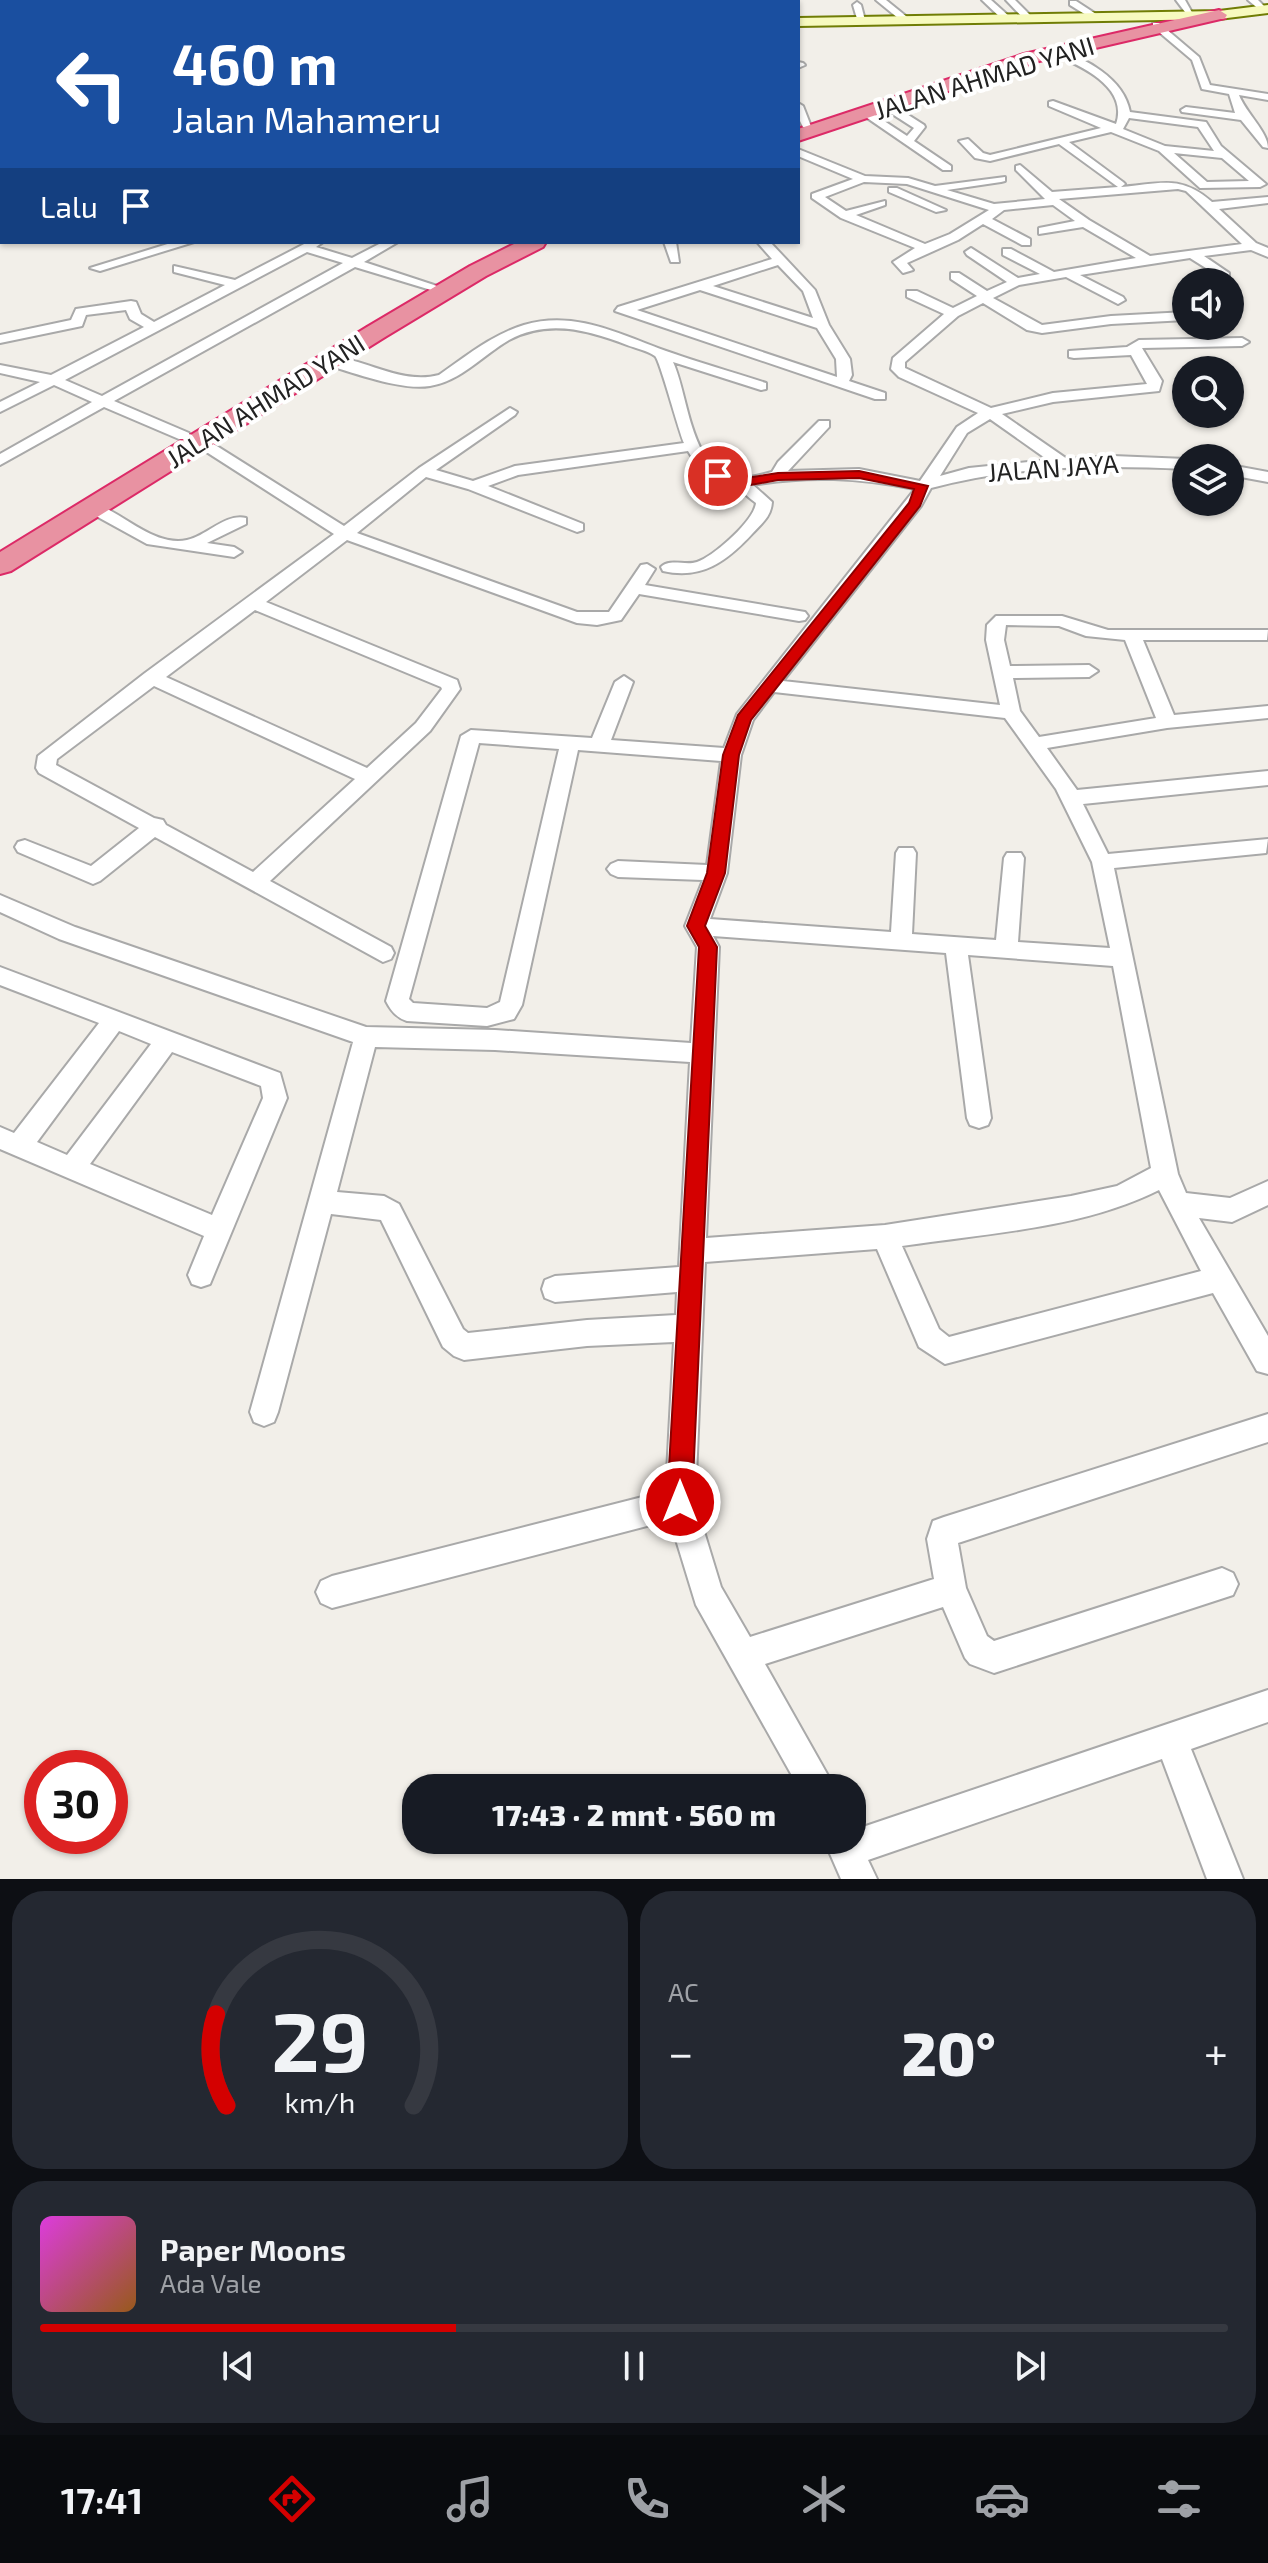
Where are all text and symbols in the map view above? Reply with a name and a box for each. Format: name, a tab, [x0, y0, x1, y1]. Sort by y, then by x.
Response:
text: 460 m	[172, 29, 337, 96]
street label: JALAN AHMAD YANI	[871, 29, 1097, 125]
icon: left	[40, 32, 144, 136]
text: Jalan Mahameru	[172, 97, 441, 140]
icon: arrive	[114, 184, 158, 228]
text: Lalu	[40, 188, 98, 224]
map controls	[1172, 268, 1244, 516]
button: sound	[1172, 268, 1244, 340]
street label: JALAN AHMAD YANI	[160, 327, 370, 473]
button: search	[1172, 356, 1244, 428]
pin	[684, 442, 752, 510]
button: layers	[1172, 444, 1244, 516]
street label: JALAN JAYA	[986, 447, 1120, 487]
icon: arrive	[696, 454, 740, 498]
position arrow	[638, 1460, 722, 1544]
speed limit sign: 30	[24, 1750, 128, 1854]
text: 17:43 · 2 mnt · 560 m	[492, 1796, 776, 1832]
text: AC	[668, 1976, 699, 2007]
text: 29	[271, 1989, 369, 2089]
text: 20°	[902, 2016, 996, 2088]
text: −	[668, 2025, 694, 2078]
text: +	[1204, 2025, 1228, 2078]
text: km/h	[285, 2084, 355, 2119]
text: Paper Moons	[160, 2231, 346, 2267]
text: Ada Vale	[160, 2267, 262, 2298]
icon: previous	[216, 2344, 260, 2388]
icon: pause	[612, 2344, 656, 2388]
icon: next	[1008, 2344, 1052, 2388]
icon: directions	[264, 2471, 320, 2527]
icon: music	[442, 2471, 498, 2527]
icon: phone	[619, 2471, 675, 2527]
icon: climate	[796, 2471, 852, 2527]
icon: car	[974, 2471, 1030, 2527]
icon: filters	[1151, 2471, 1207, 2527]
text: 17:41	[61, 2478, 143, 2521]

